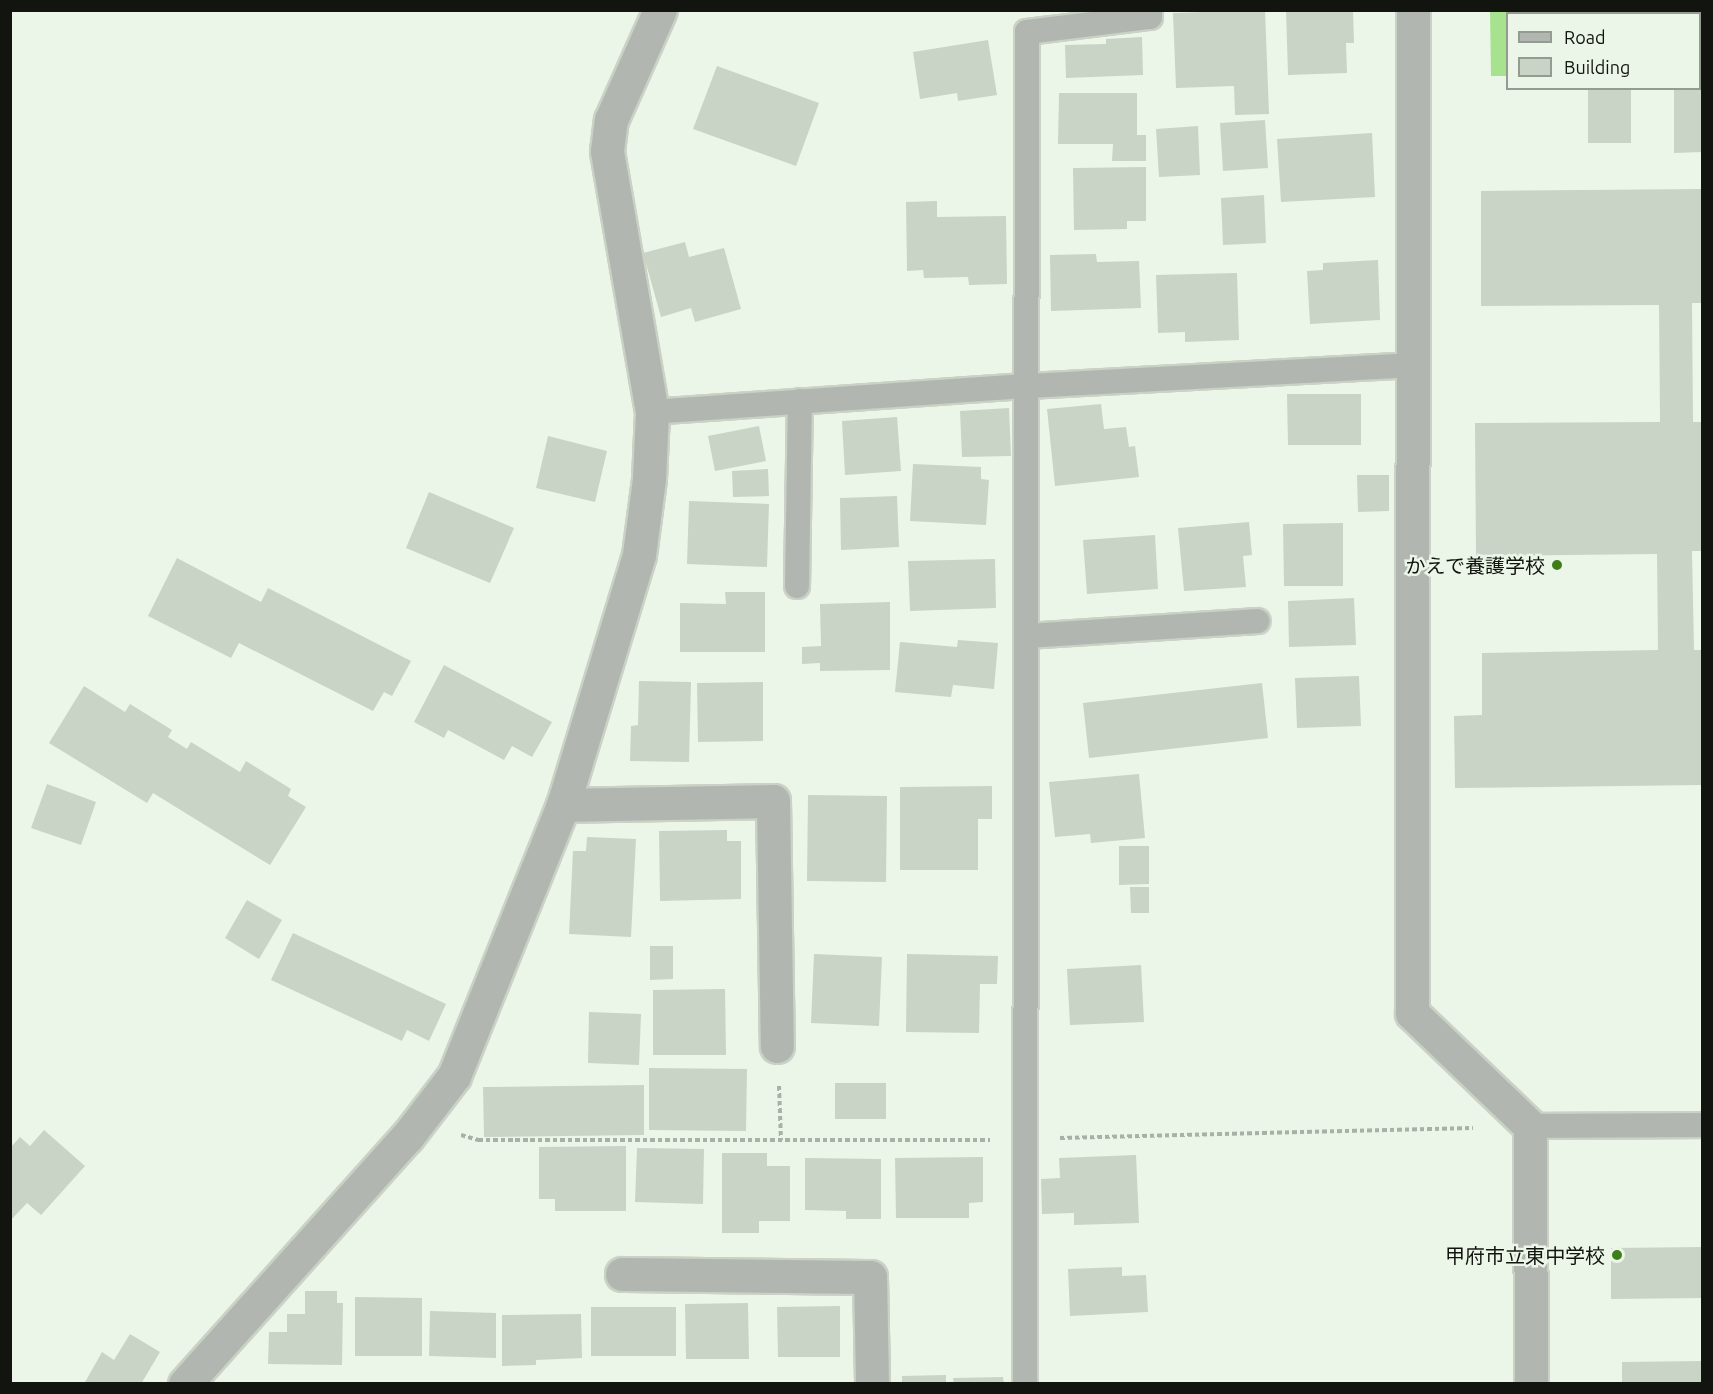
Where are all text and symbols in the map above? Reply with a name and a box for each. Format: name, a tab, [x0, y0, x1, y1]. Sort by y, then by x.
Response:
legend	[1506, 12, 1701, 90]
text: Road	[1564, 27, 1606, 47]
text: Building	[1564, 57, 1630, 77]
place label: かえで養護学校	[1405, 553, 1545, 577]
marker: かえで養護学校	[1550, 558, 1564, 572]
place label: 甲府市立東中学校	[1445, 1243, 1605, 1267]
marker: 甲府市立東中学校	[1610, 1248, 1624, 1262]

